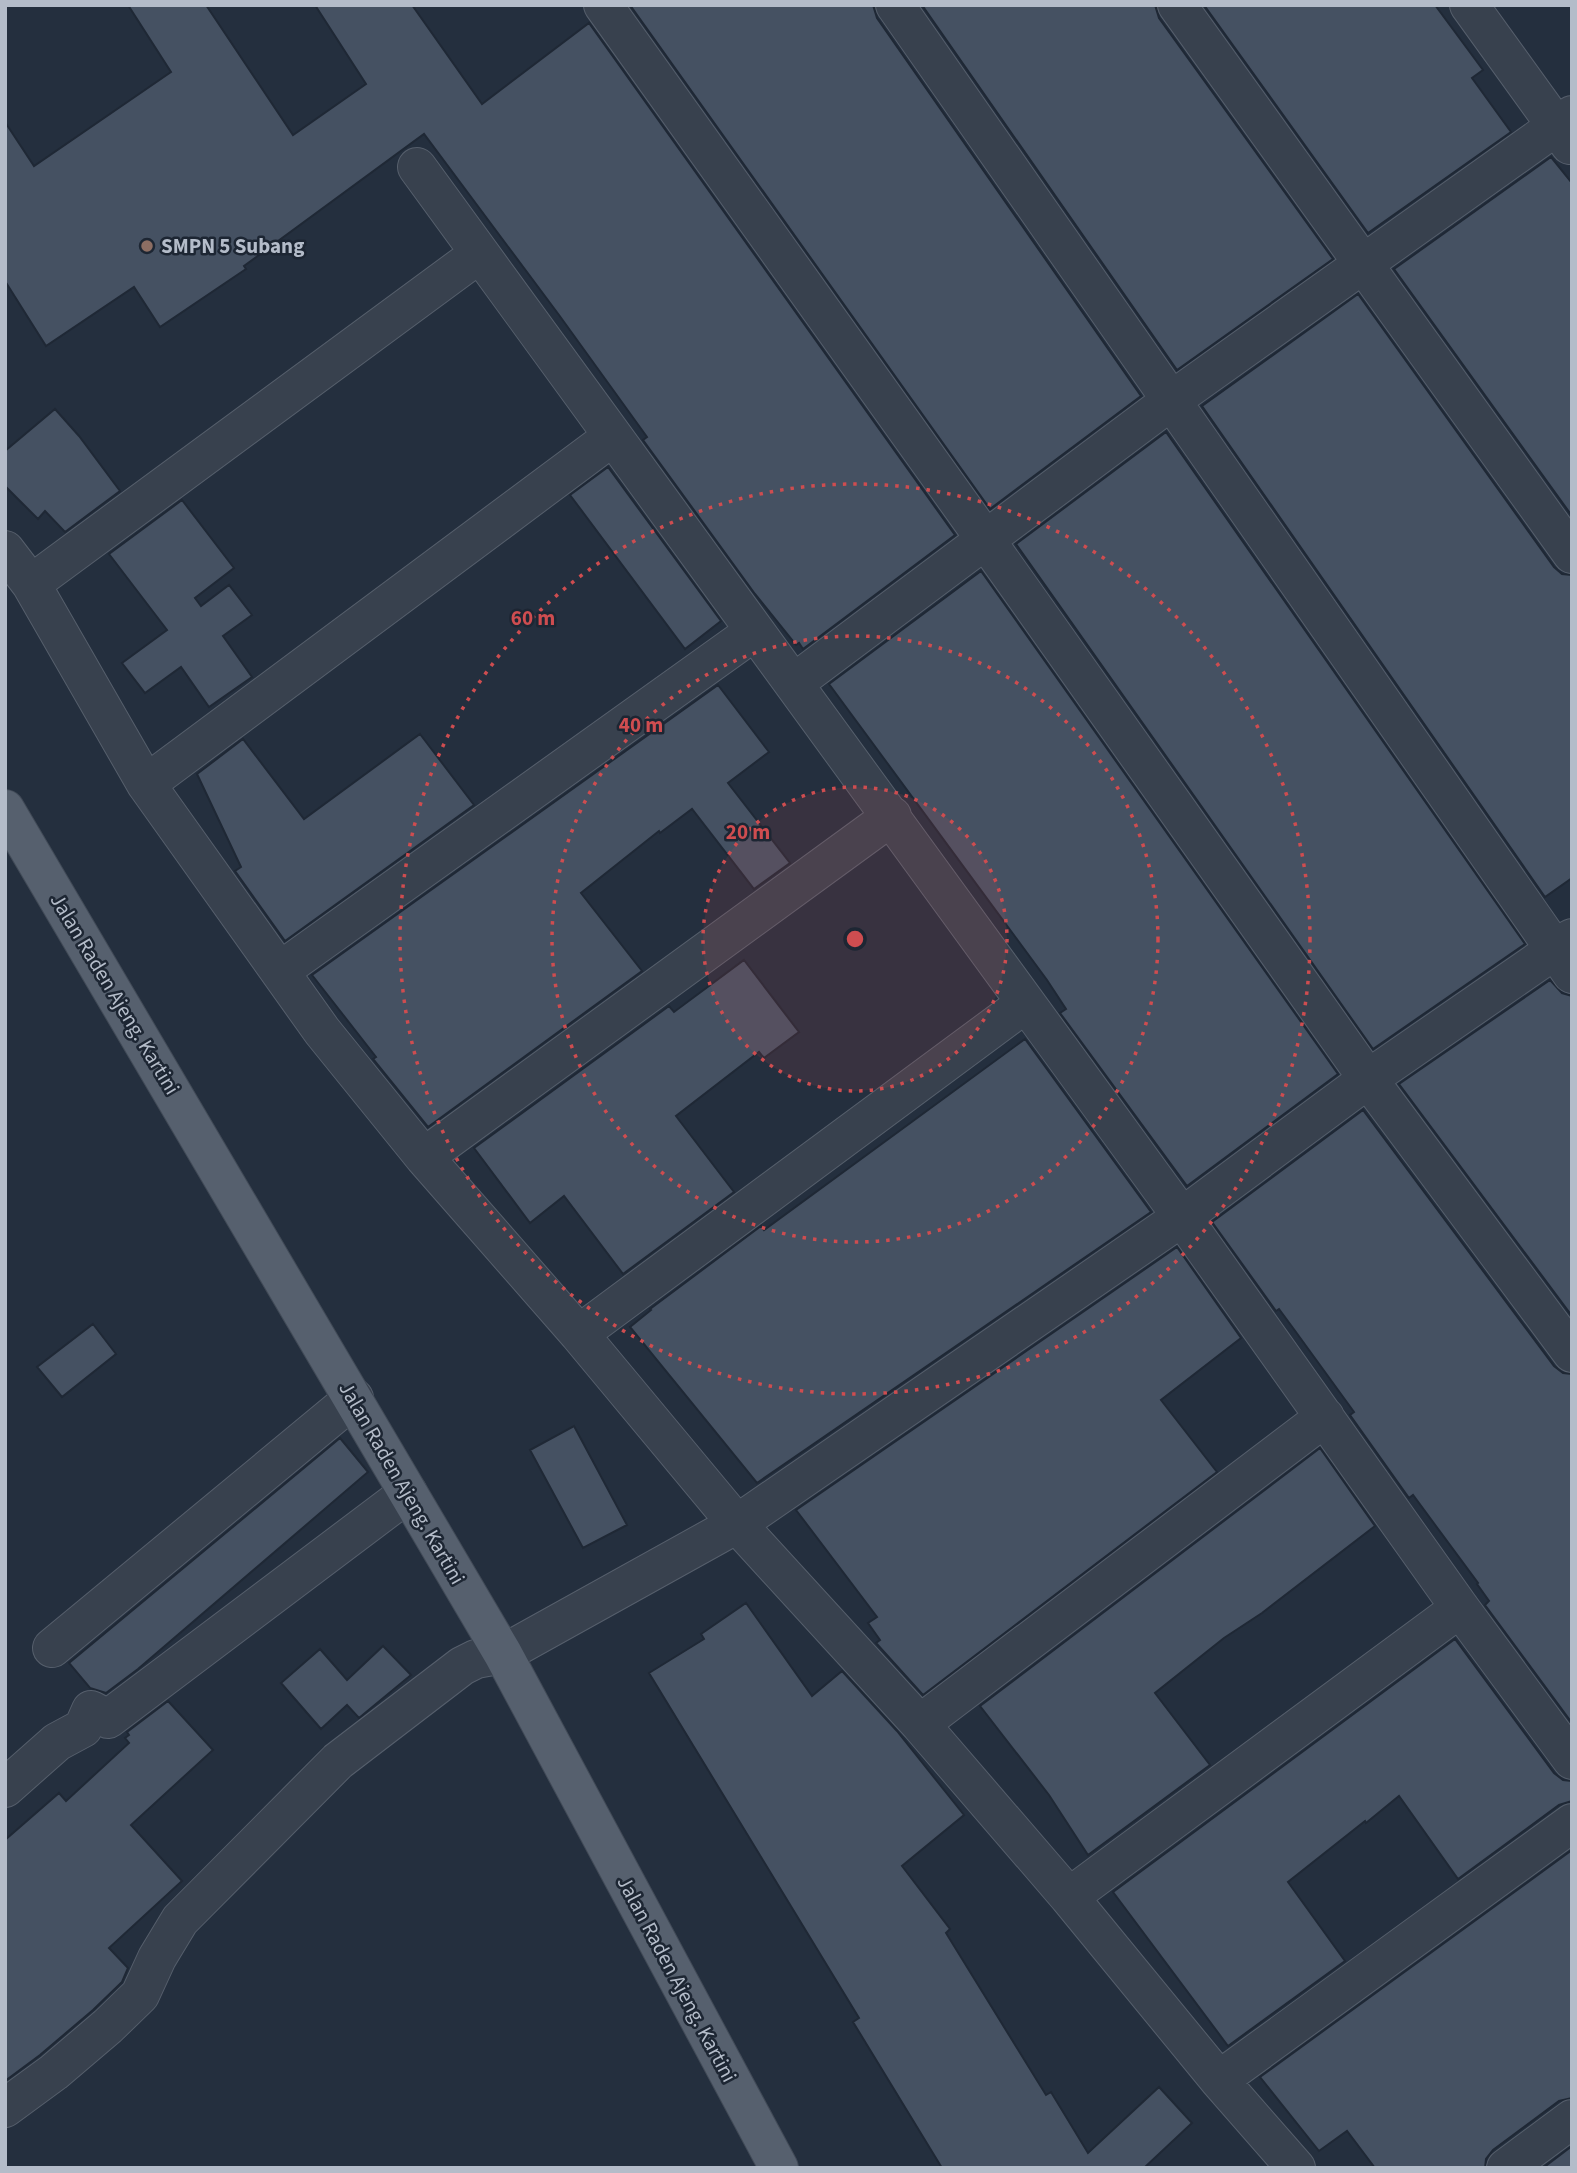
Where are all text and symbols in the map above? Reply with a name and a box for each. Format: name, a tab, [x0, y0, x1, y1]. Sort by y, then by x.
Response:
place label: SMPN 5 Subang	[161, 231, 304, 261]
marker: SMPN 5 Subang	[139, 238, 155, 254]
text: 60 m	[511, 603, 555, 633]
text: 40 m	[619, 710, 663, 740]
text: 20 m	[726, 817, 770, 847]
street label: Jalan Raden Ajeng. Kartini	[43, 888, 187, 1100]
centre of rings	[843, 927, 867, 951]
street label: Jalan Raden Ajeng. Kartini	[332, 1376, 472, 1590]
street label: Jalan Raden Ajeng. Kartini	[610, 1870, 744, 2088]

